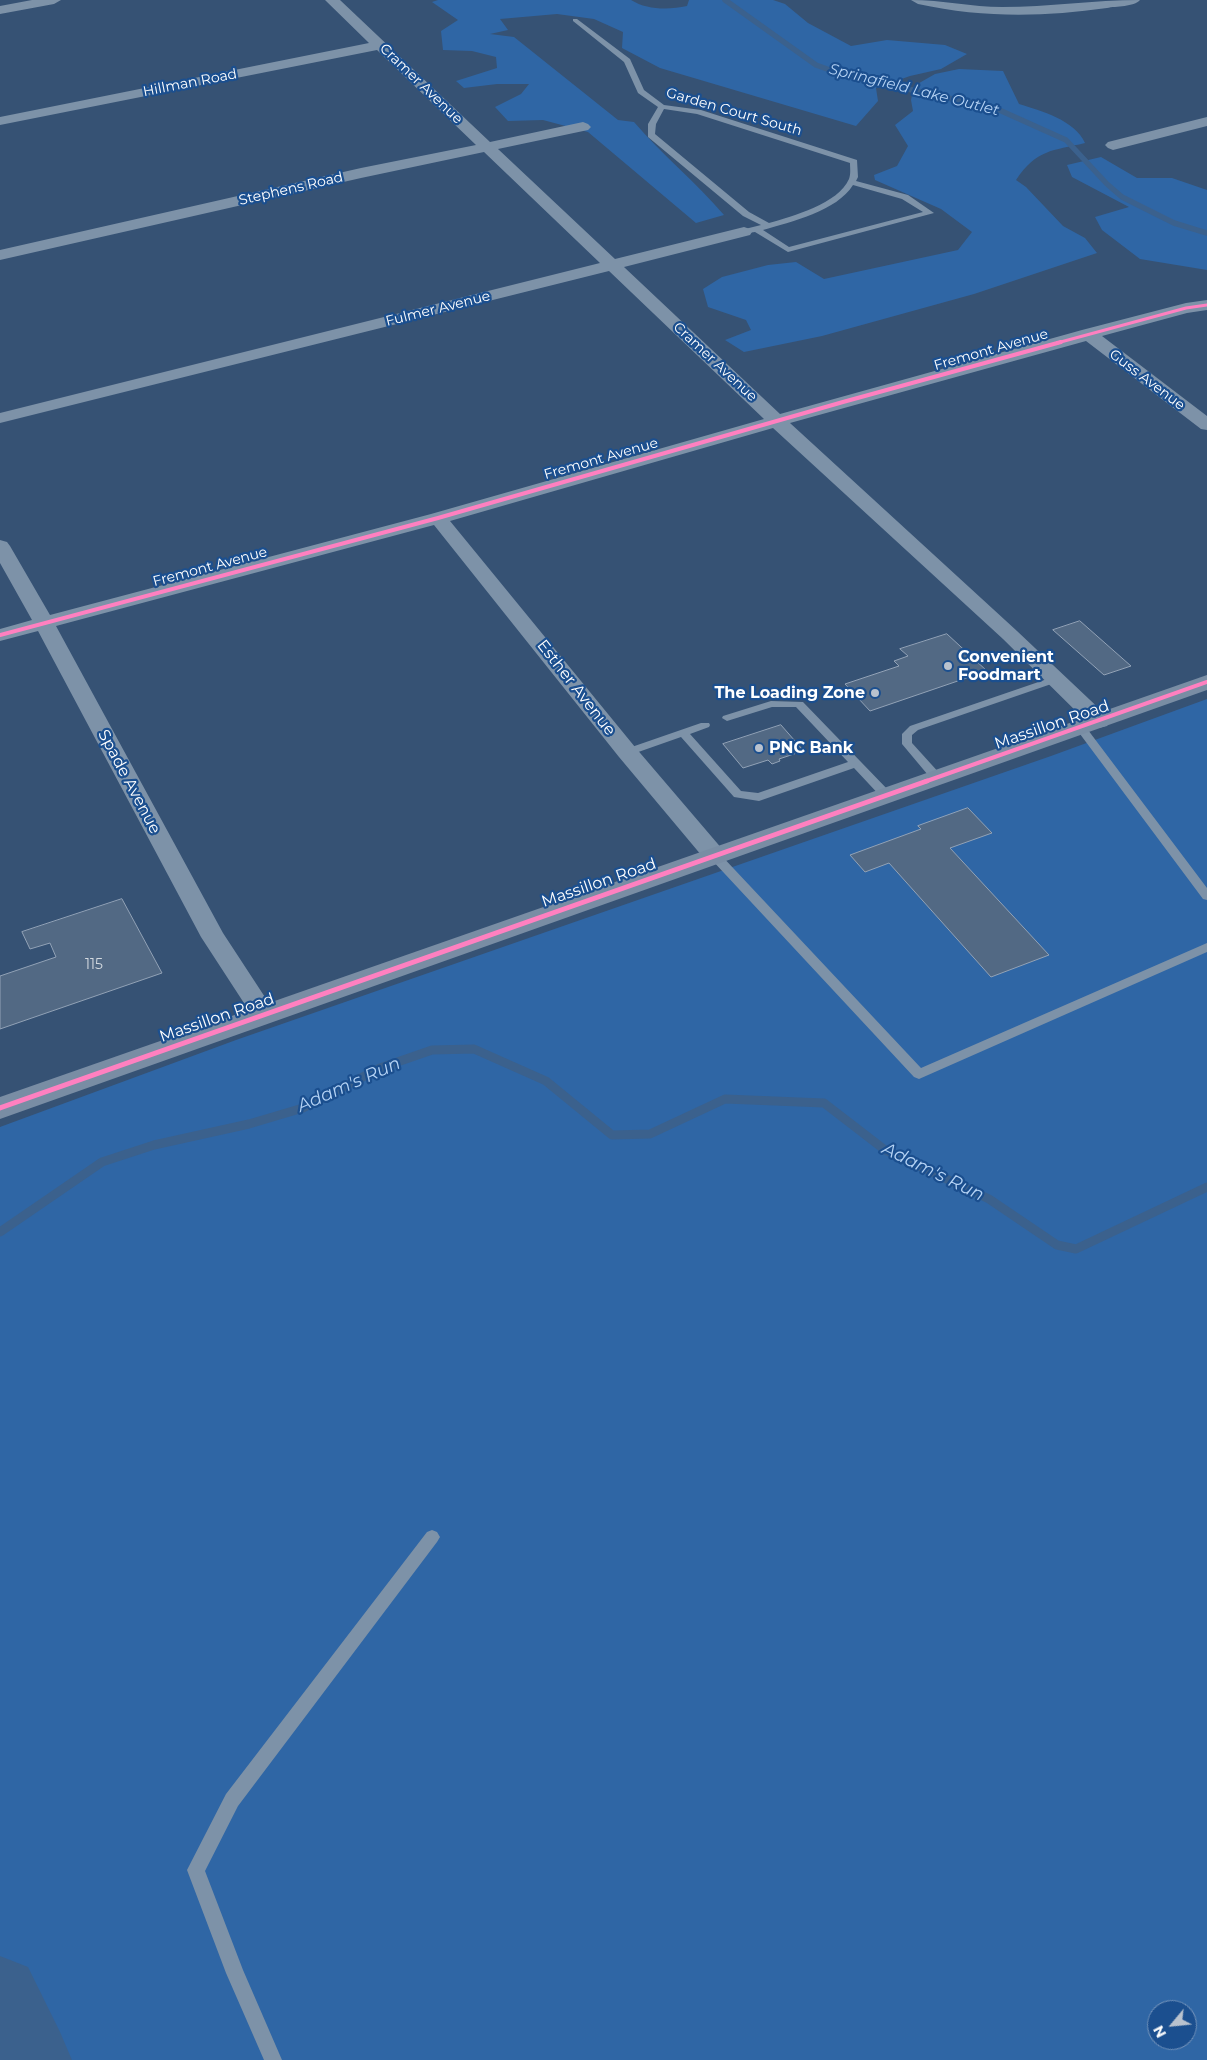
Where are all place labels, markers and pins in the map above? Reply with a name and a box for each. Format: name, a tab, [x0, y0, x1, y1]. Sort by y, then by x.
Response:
place label: Convenient Foodmart	[958, 647, 1054, 685]
marker: Convenient Foodmart	[942, 660, 954, 672]
place label: The Loading Zone	[714, 683, 865, 703]
marker: The Loading Zone	[869, 687, 881, 699]
place label: PNC Bank	[769, 738, 853, 758]
marker: PNC Bank	[753, 742, 765, 754]

